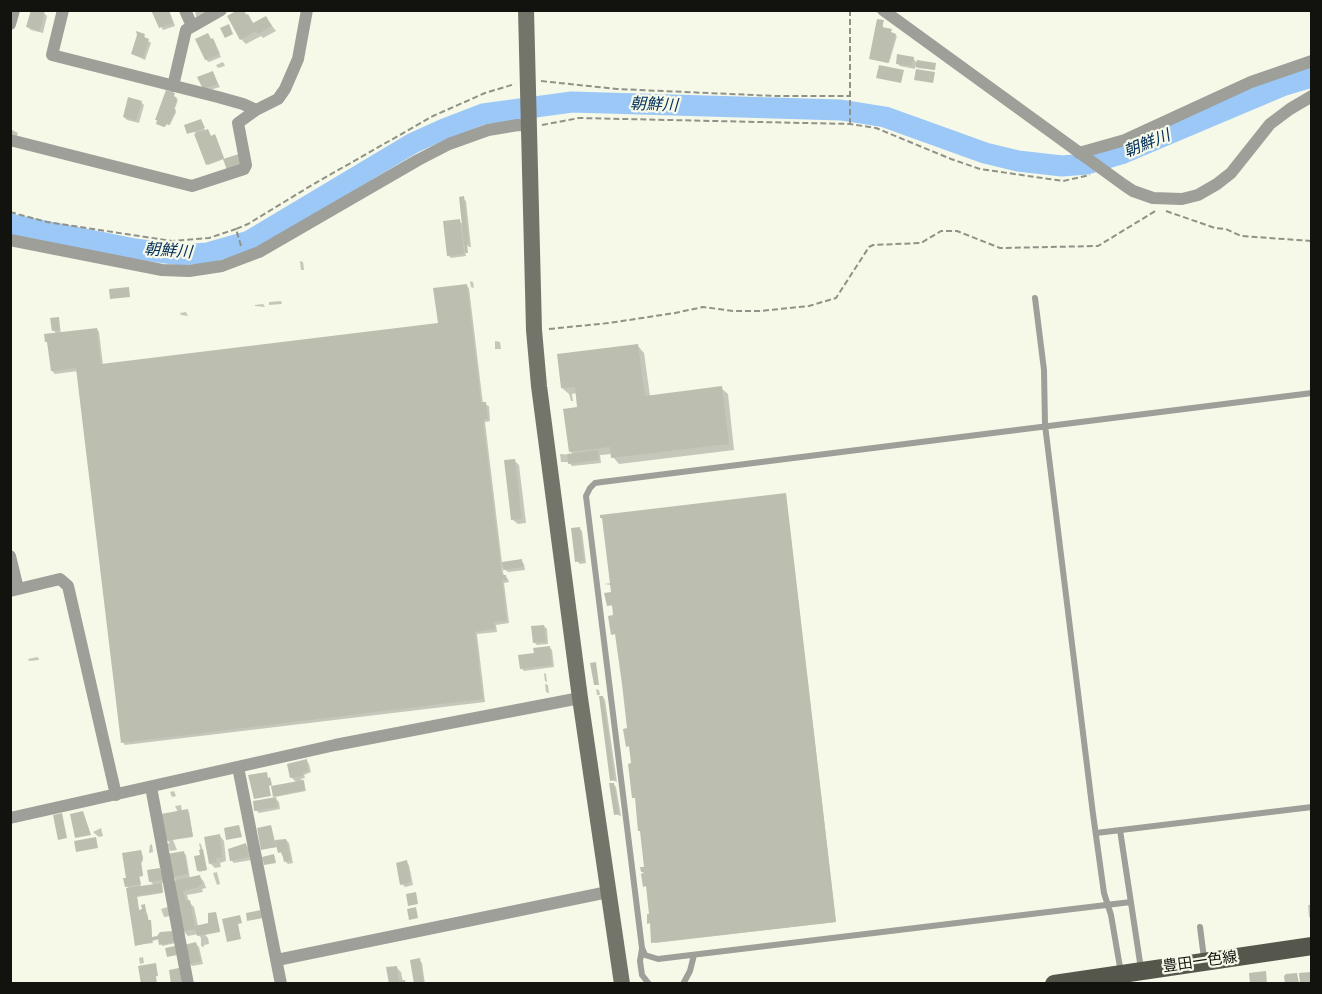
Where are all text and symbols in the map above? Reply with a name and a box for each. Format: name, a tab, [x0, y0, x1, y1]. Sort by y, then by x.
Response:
water label: 朝鮮川	[630, 95, 678, 115]
water label: 朝鮮川	[1121, 126, 1173, 162]
water label: 朝鮮川	[143, 240, 193, 262]
street label: 豊田一色線	[1162, 948, 1238, 976]

